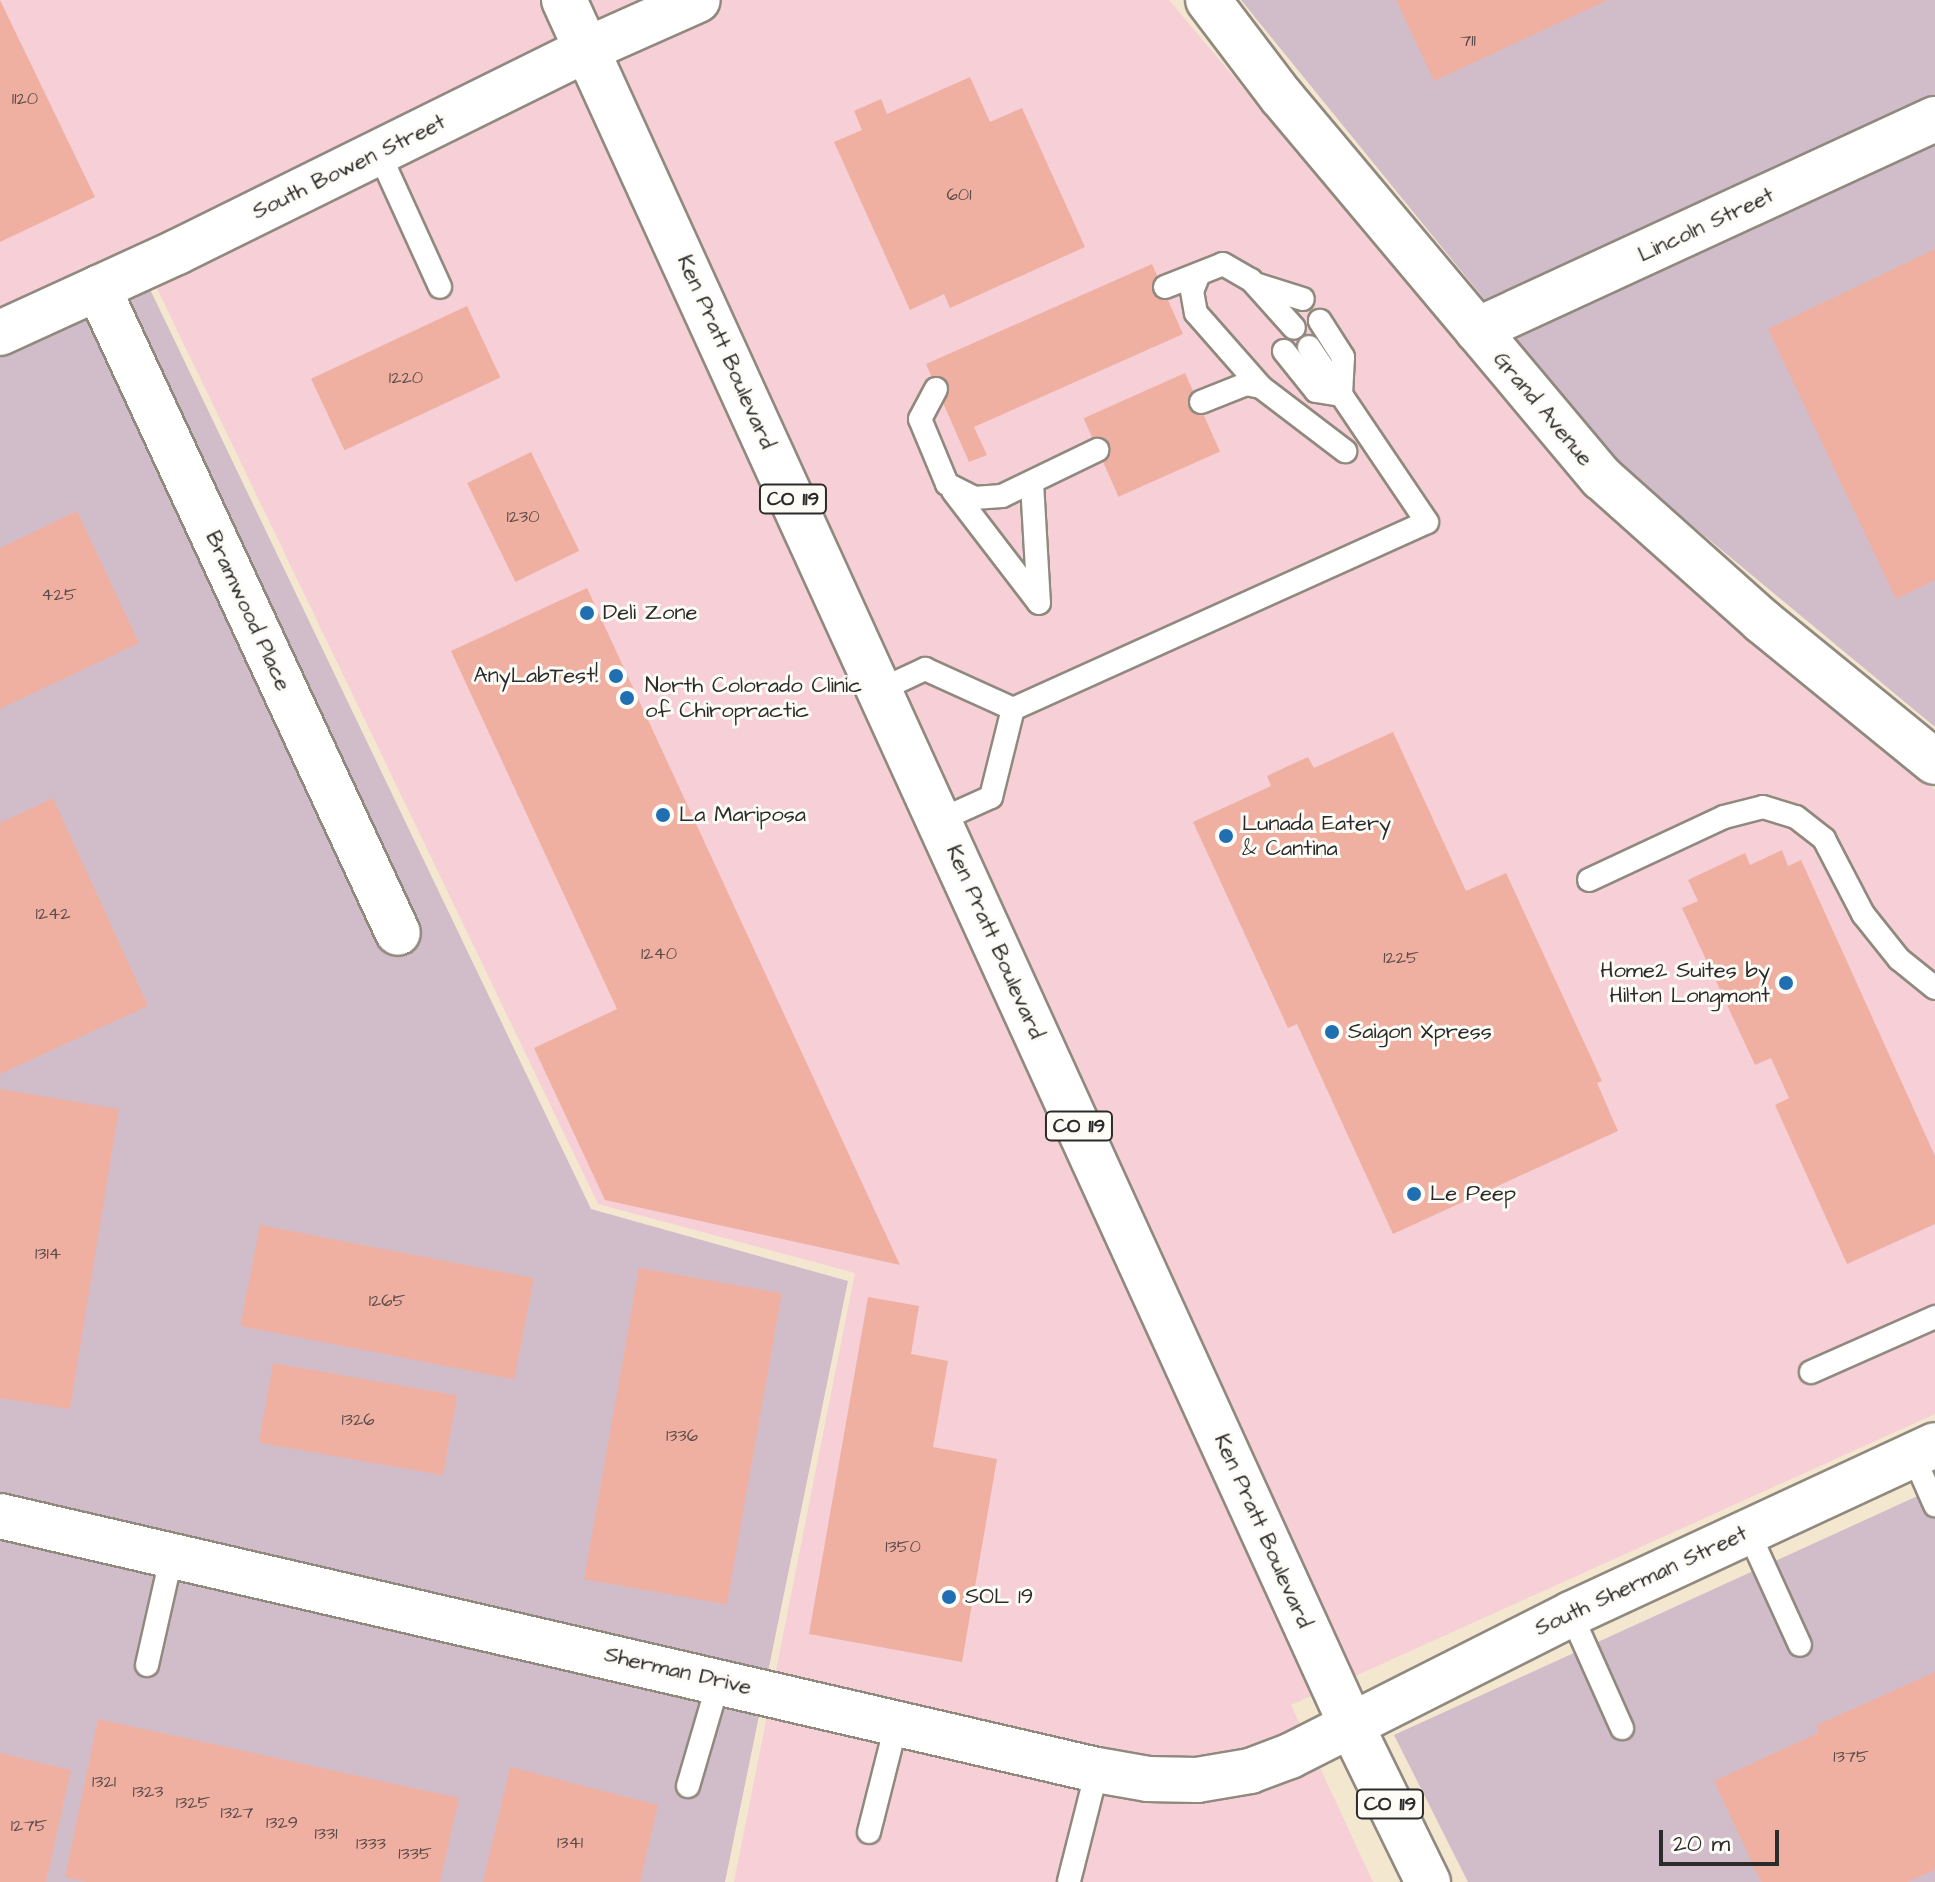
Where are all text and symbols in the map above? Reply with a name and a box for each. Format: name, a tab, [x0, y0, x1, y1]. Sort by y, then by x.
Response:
house number: 711	[1460, 30, 1476, 52]
house number: 1120	[12, 88, 38, 110]
street label: South Bowen Street	[248, 109, 450, 225]
street label: Lincoln Street	[1634, 182, 1778, 268]
house number: 601	[947, 184, 971, 206]
street label: Ken Pratt Boulevard	[671, 251, 781, 453]
street label: Grand Avenue	[1488, 346, 1598, 472]
house number: 1220	[389, 367, 423, 389]
road number: CO 119	[757, 483, 829, 515]
house number: 1230	[506, 506, 540, 528]
street label: Bramwood Place	[199, 527, 297, 695]
house number: 425	[41, 584, 77, 606]
place label: Deli Zone	[603, 600, 697, 626]
marker: Deli Zone	[578, 604, 596, 622]
place label: AnyLabTest!	[474, 663, 598, 689]
marker: AnyLabTest!	[605, 665, 627, 687]
place label: North Colorado Clinic of Chiropractic	[645, 672, 862, 724]
marker: North Colorado Clinic of Chiropractic	[616, 687, 638, 709]
place label: La Mariposa	[679, 802, 806, 828]
marker: La Mariposa	[654, 806, 672, 824]
place label: Lunada Eatery & Cantina	[1242, 810, 1391, 862]
marker: Lunada Eatery & Cantina	[1217, 827, 1235, 845]
street label: Ken Pratt Boulevard	[940, 841, 1050, 1043]
house number: 1242	[35, 903, 71, 925]
house number: 1240	[641, 943, 677, 965]
house number: 1225	[1383, 947, 1419, 969]
place label: Home2 Suites by Hilton Longmont	[1600, 957, 1770, 1008]
marker: Home2 Suites by Hilton Longmont	[1777, 974, 1795, 992]
place label: Saigon Xpress	[1348, 1019, 1492, 1045]
marker: Saigon Xpress	[1323, 1023, 1341, 1041]
road number: CO 119	[1043, 1110, 1115, 1142]
place label: Le Peep	[1430, 1181, 1516, 1207]
marker: Le Peep	[1405, 1185, 1423, 1203]
house number: 1314	[35, 1243, 61, 1265]
house number: 1265	[369, 1290, 405, 1312]
house number: 1326	[341, 1409, 375, 1431]
house number: 1336	[666, 1425, 698, 1447]
street label: Ken Pratt Boulevard	[1208, 1430, 1318, 1632]
street label: South Sherman Street	[1531, 1520, 1751, 1642]
house number: 1350	[885, 1536, 921, 1558]
place label: SOL 19	[965, 1584, 1033, 1610]
marker: SOL 19	[940, 1588, 958, 1606]
street label: Sherman Drive	[602, 1641, 754, 1701]
house number: 1375	[1833, 1746, 1869, 1768]
house number: 1321	[92, 1771, 116, 1793]
house number: 1323	[133, 1781, 163, 1803]
road number: CO 119	[1354, 1788, 1426, 1820]
house number: 1325	[176, 1792, 210, 1814]
house number: 1327	[221, 1802, 253, 1824]
house number: 1329	[266, 1812, 298, 1834]
scale bar	[1663, 1814, 1783, 1864]
house number: 1275	[11, 1815, 47, 1837]
house number: 1331	[315, 1823, 337, 1845]
text: 20 m	[1673, 1827, 1730, 1861]
house number: 1341	[557, 1832, 583, 1854]
house number: 1333	[356, 1833, 386, 1855]
house number: 1335	[398, 1843, 432, 1865]

